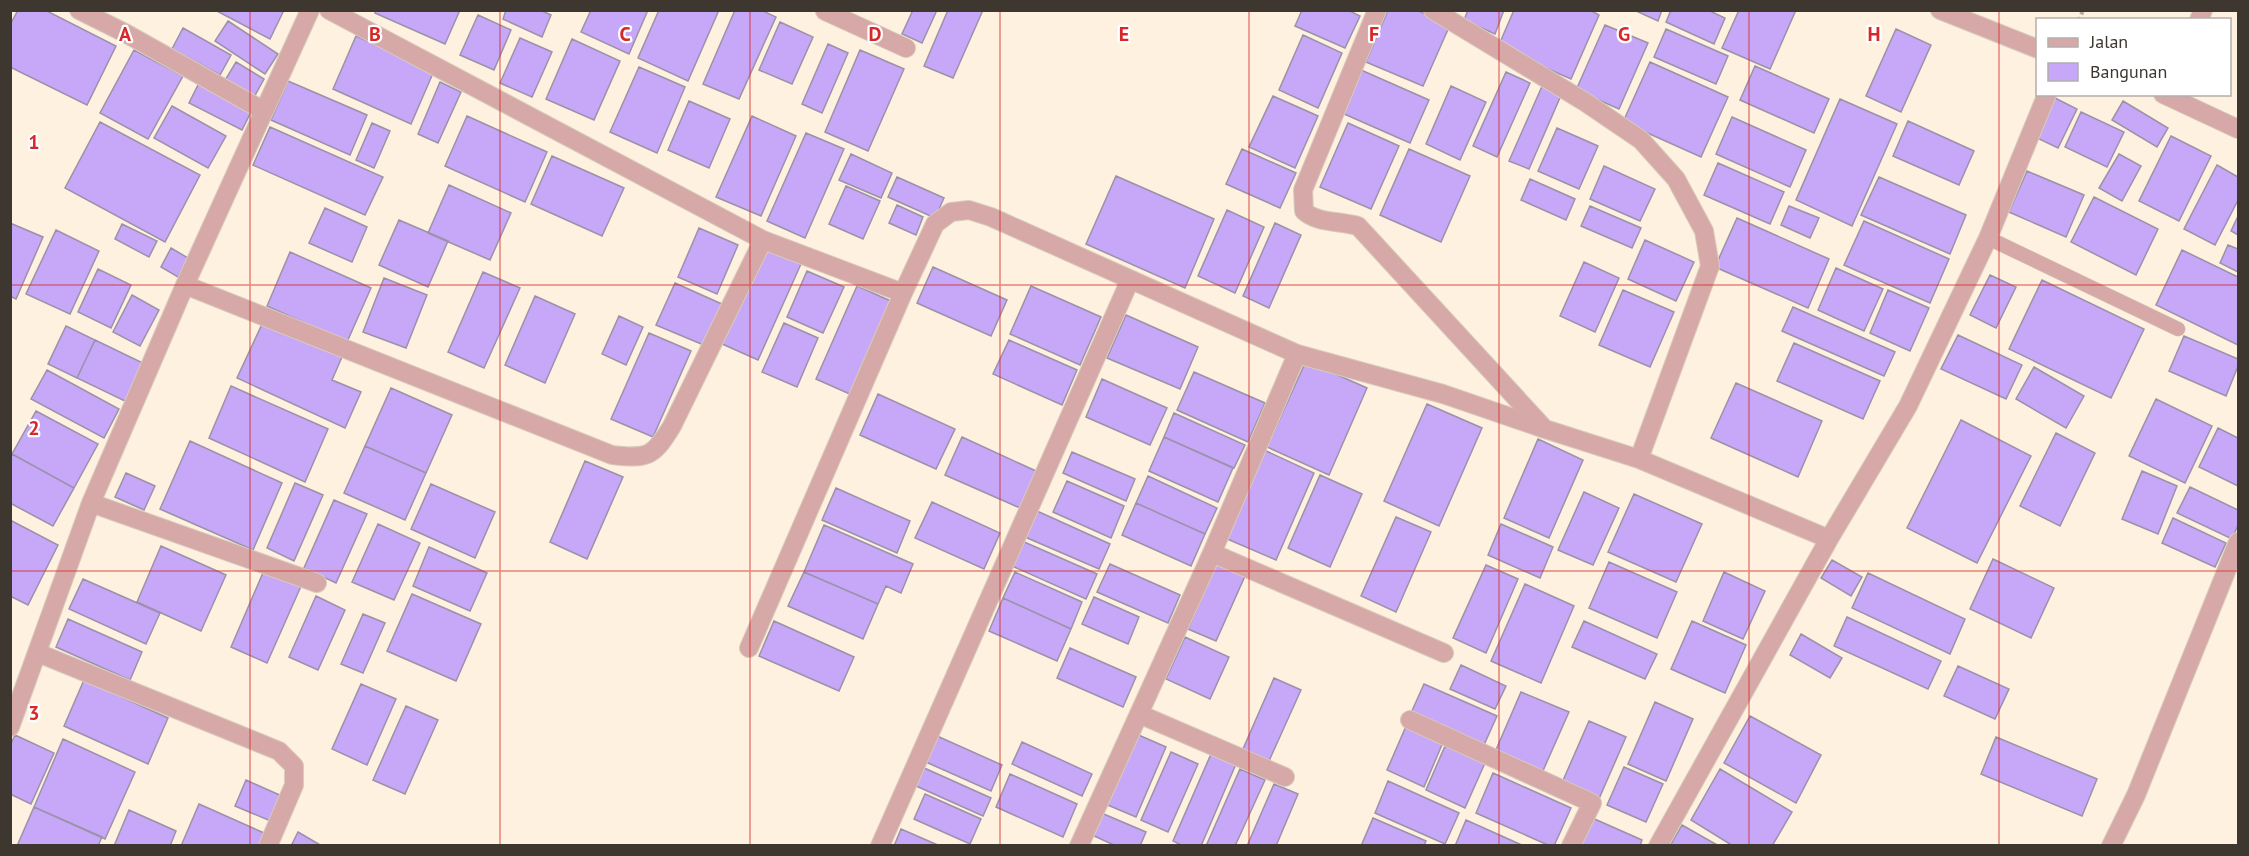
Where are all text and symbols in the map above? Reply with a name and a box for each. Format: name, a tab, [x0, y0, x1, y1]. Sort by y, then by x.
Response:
legend	[2036, 18, 2231, 96]
text: A	[119, 21, 132, 47]
text: B	[369, 21, 381, 47]
text: C	[619, 21, 631, 47]
text: D	[869, 21, 882, 47]
text: E	[1119, 21, 1129, 47]
text: F	[1369, 21, 1379, 47]
text: G	[1618, 21, 1630, 47]
text: H	[1867, 21, 1881, 47]
text: Jalan	[2089, 30, 2128, 53]
text: Bangunan	[2090, 60, 2167, 83]
text: 1	[28, 129, 40, 155]
text: 2	[28, 415, 40, 441]
text: 3	[28, 700, 40, 726]

